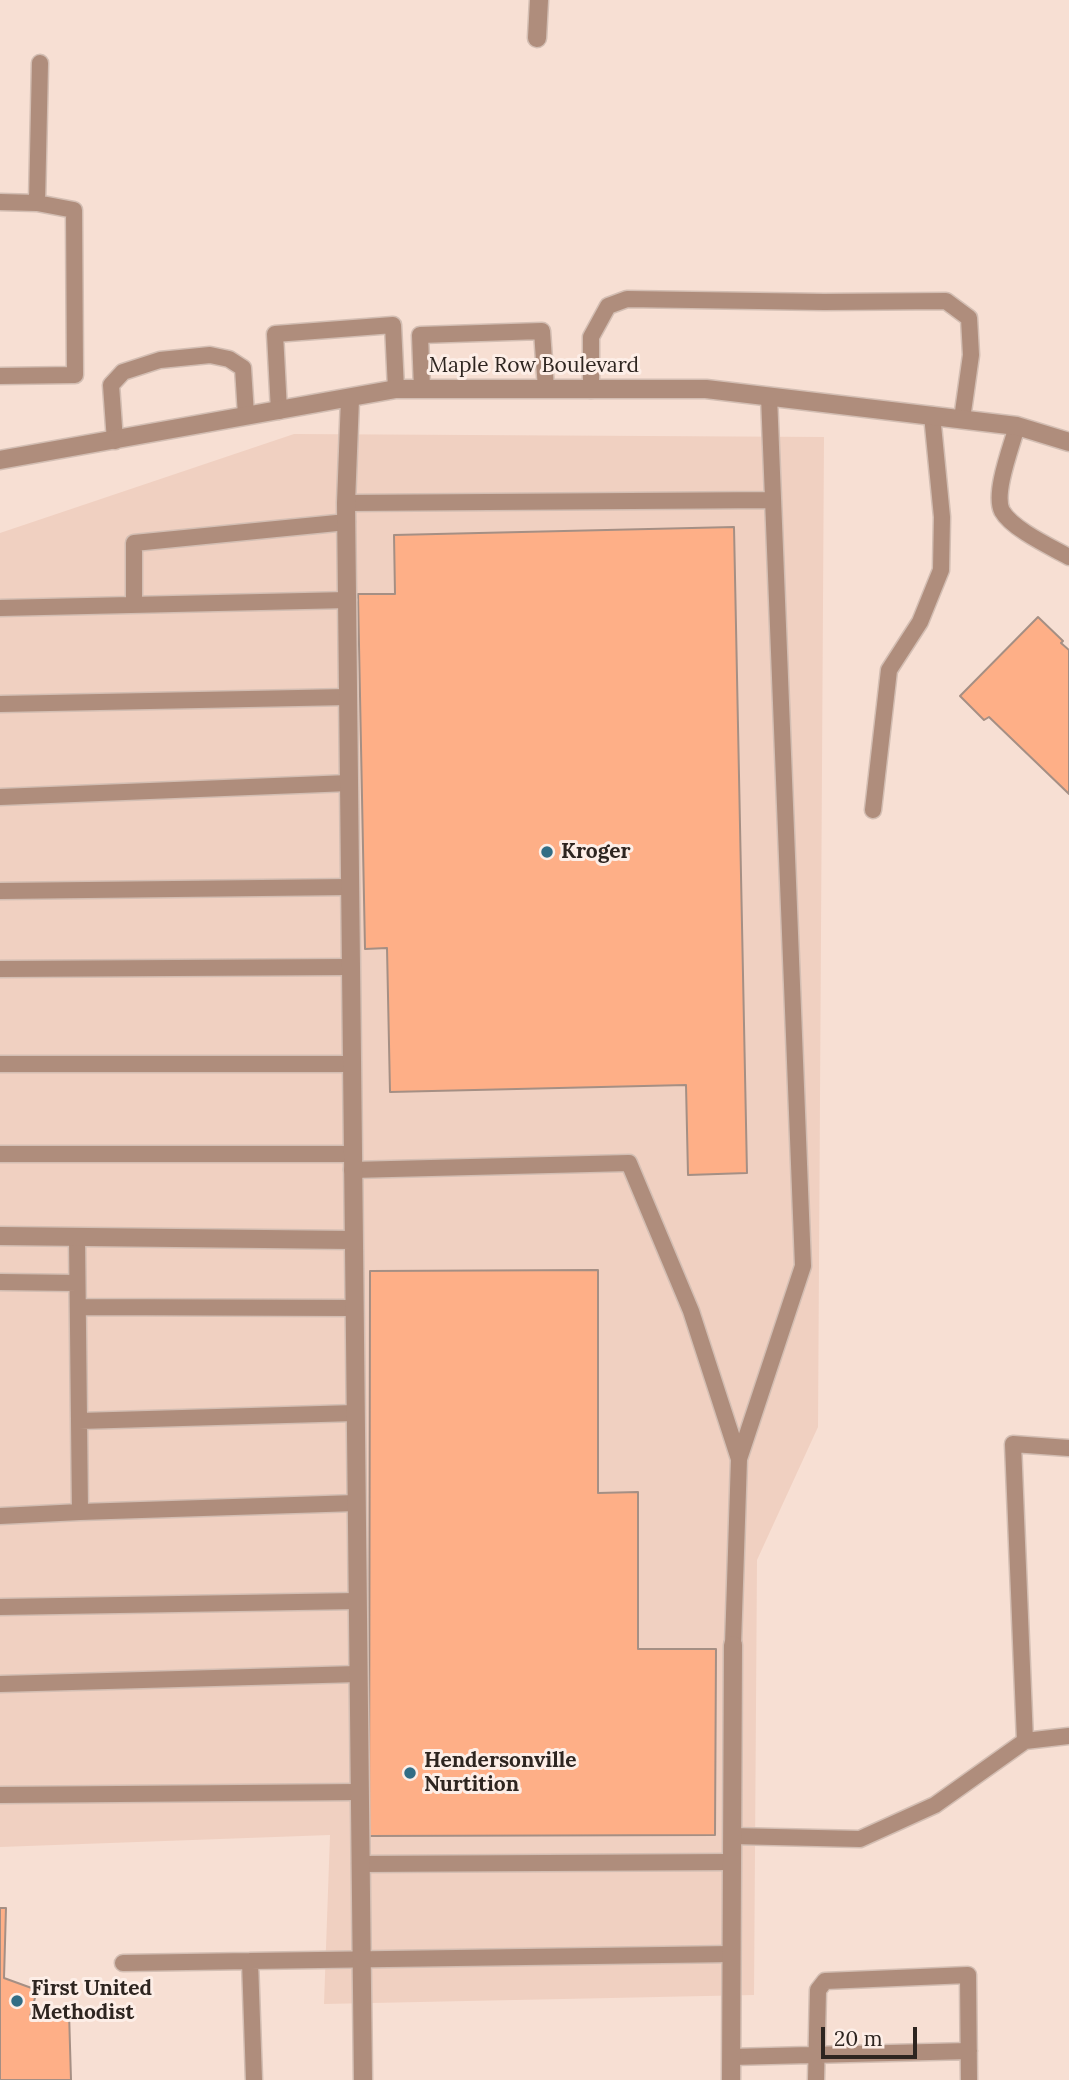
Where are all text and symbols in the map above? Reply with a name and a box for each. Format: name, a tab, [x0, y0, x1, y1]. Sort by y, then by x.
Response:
street label: Maple Row Boulevard	[429, 353, 639, 379]
place label: Kroger	[561, 839, 631, 865]
marker: Kroger	[539, 844, 555, 860]
place label: Hendersonville Nurtition	[424, 1748, 577, 1798]
marker: Hendersonville Nurtition	[402, 1765, 418, 1781]
place label: First United Methodist	[31, 1976, 152, 2026]
marker: First United Methodist	[9, 1993, 25, 2009]
scale bar	[824, 2014, 920, 2058]
text: 20 m	[834, 2025, 883, 2052]

